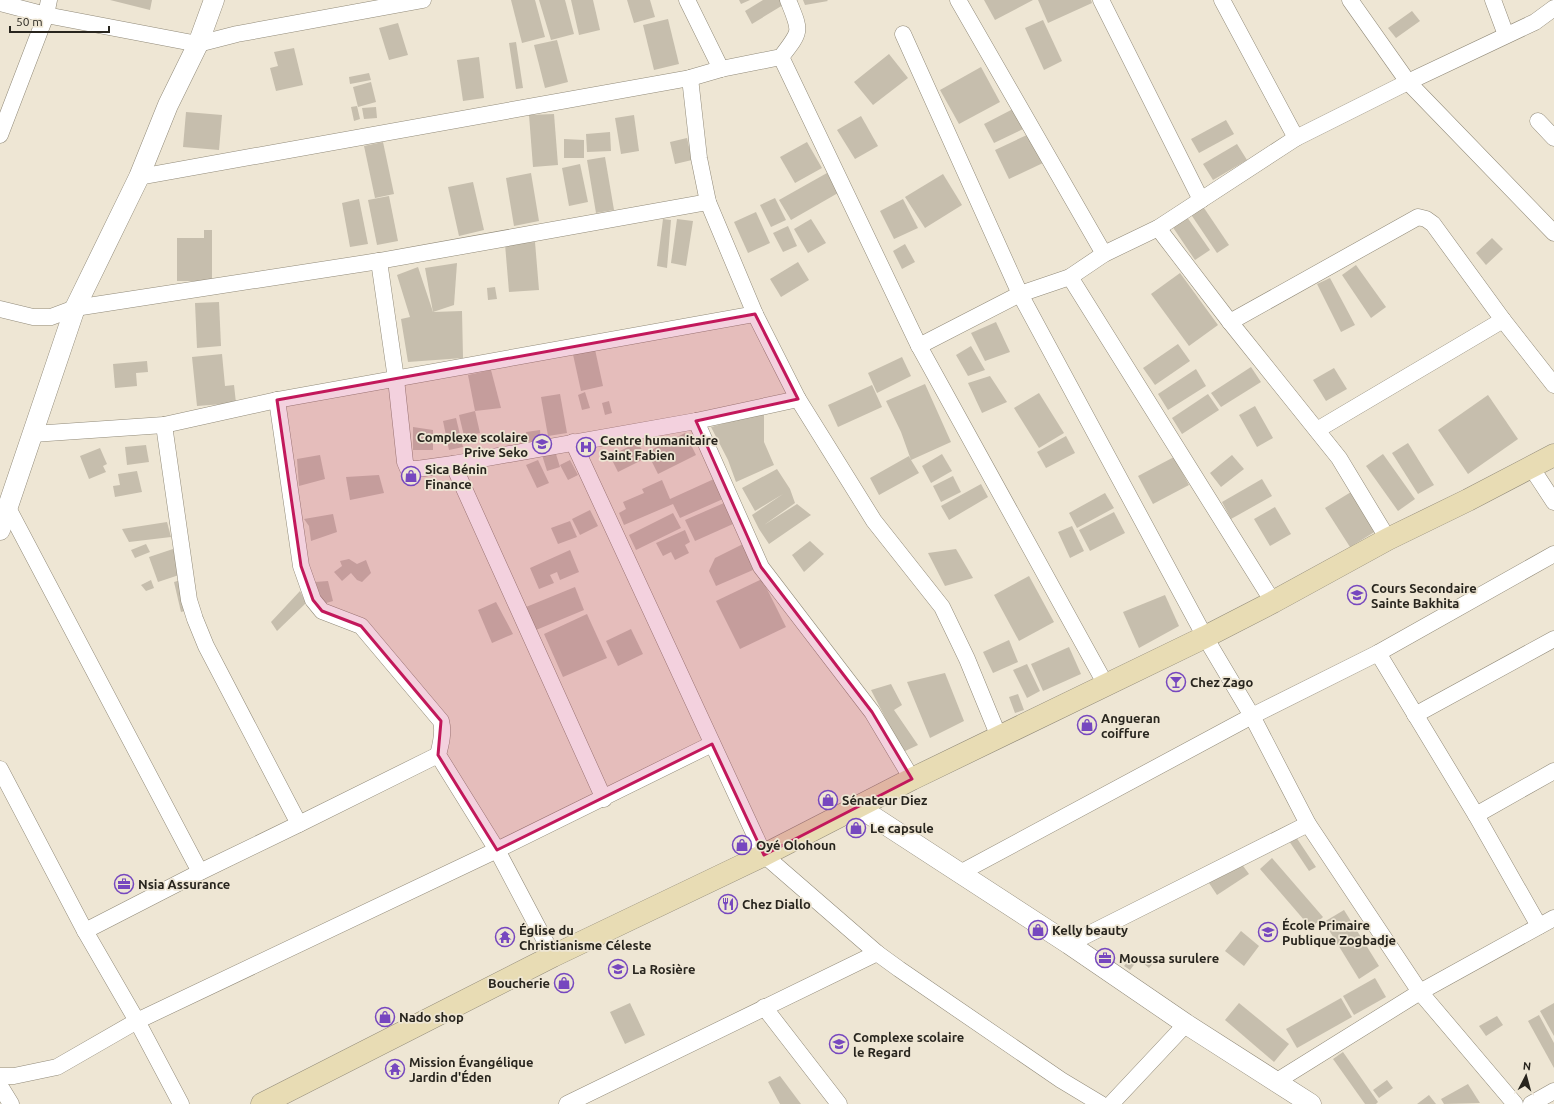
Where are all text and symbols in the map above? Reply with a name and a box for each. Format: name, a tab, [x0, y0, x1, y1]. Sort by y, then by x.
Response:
scale bar	[10, 8, 109, 34]
text: 50 m	[16, 15, 43, 28]
place label: Complexe scolaire Prive Seko	[417, 430, 528, 459]
school or university icon: Complexe scolaire Prive Seko	[531, 433, 553, 455]
place label: Centre humanitaire Saint Fabien	[600, 433, 718, 462]
hospital icon: Centre humanitaire Saint Fabien	[575, 436, 597, 458]
place label: Sica Bénin Finance	[425, 462, 487, 491]
shop icon: Sica Bénin Finance	[400, 465, 422, 487]
place label: Cours Secondaire Sainte Bakhita	[1371, 581, 1477, 610]
school or university icon: Cours Secondaire Sainte Bakhita	[1346, 584, 1368, 606]
bar icon: Chez Zago	[1165, 671, 1187, 693]
place label: Chez Zago	[1190, 675, 1253, 689]
place label: Angueran coiffure	[1101, 711, 1160, 740]
shop icon: Angueran coiffure	[1076, 714, 1098, 736]
shop icon: Sénateur Diez	[817, 789, 839, 811]
place label: Sénateur Diez	[842, 793, 927, 807]
shop icon: Le capsule	[845, 817, 867, 839]
place label: Le capsule	[870, 821, 934, 835]
shop icon: Oyé Olohoun	[731, 834, 753, 856]
place label: Oyé Olohoun	[756, 838, 836, 852]
office icon: Nsia Assurance	[113, 873, 135, 895]
place label: Nsia Assurance	[138, 877, 230, 891]
restaurant icon: Chez Diallo	[717, 893, 739, 915]
place label: Chez Diallo	[742, 897, 811, 911]
place label: École Primaire Publique Zogbadje	[1282, 917, 1396, 947]
shop icon: Kelly beauty	[1027, 919, 1049, 941]
school or university icon: École Primaire Publique Zogbadje	[1257, 921, 1279, 943]
place label: Église du Christianisme Céleste	[519, 922, 652, 952]
place label: Kelly beauty	[1052, 923, 1128, 937]
temple icon: Église du Christianisme Céleste	[494, 926, 516, 948]
office icon: Moussa surulere	[1094, 947, 1116, 969]
place label: Moussa surulere	[1119, 951, 1219, 965]
school or university icon: La Rosière	[607, 958, 629, 980]
place label: La Rosière	[632, 962, 695, 976]
shop icon: Boucherie	[553, 972, 575, 994]
place label: Boucherie	[488, 976, 550, 990]
shop icon: Nado shop	[374, 1006, 396, 1028]
place label: Nado shop	[399, 1010, 464, 1024]
place label: Complexe scolaire le Regard	[853, 1030, 964, 1059]
school or university icon: Complexe scolaire le Regard	[828, 1033, 850, 1055]
place label: Mission Évangélique Jardin d'Éden	[409, 1054, 533, 1084]
north arrow	[1506, 1056, 1546, 1096]
temple icon: Mission Évangélique Jardin d'Éden	[384, 1058, 406, 1080]
text: N	[1522, 1060, 1532, 1072]

